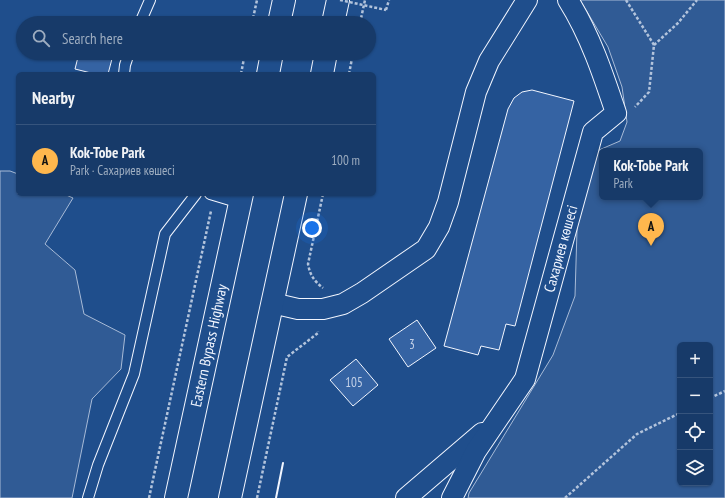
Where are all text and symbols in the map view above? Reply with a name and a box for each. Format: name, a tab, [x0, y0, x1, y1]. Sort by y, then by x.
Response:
search box	[16, 16, 376, 60]
icon: search	[30, 27, 52, 49]
text: Search here	[62, 29, 123, 48]
text: Nearby	[32, 87, 75, 109]
text: Kok-Tobe Park	[70, 143, 145, 162]
popup	[599, 148, 703, 200]
text: A	[42, 152, 48, 169]
text: 100 m	[331, 152, 360, 169]
text: Kok-Tobe Park	[613, 156, 689, 175]
text: Park · Сахариев көшесі	[70, 162, 175, 179]
text: Park	[613, 175, 633, 192]
street label: Сахариев көшесі	[539, 203, 581, 294]
pin: A	[638, 213, 664, 246]
your location	[302, 218, 322, 238]
street label: Eastern Bypass Highway	[186, 282, 231, 409]
house number: 3	[409, 336, 415, 353]
map controls	[677, 342, 713, 486]
button: +	[677, 342, 713, 378]
house number: 105	[345, 374, 363, 391]
button: −	[677, 378, 713, 414]
button: locate	[677, 414, 713, 450]
button: layers	[677, 450, 713, 486]

